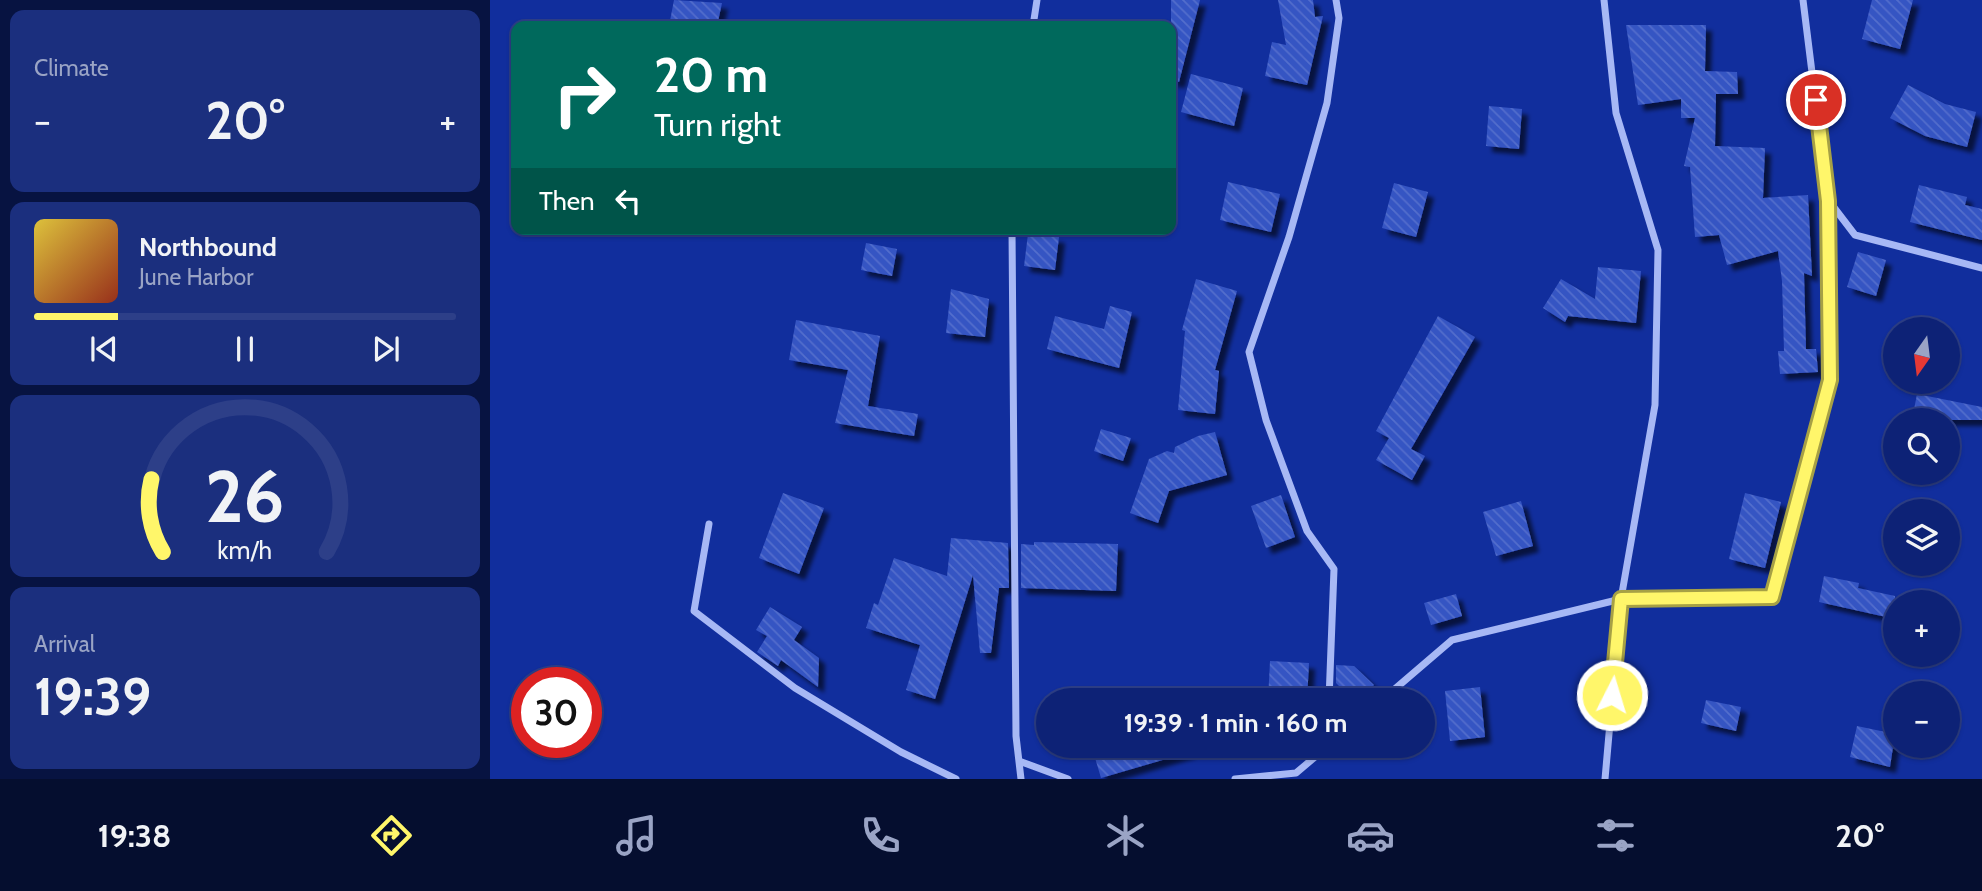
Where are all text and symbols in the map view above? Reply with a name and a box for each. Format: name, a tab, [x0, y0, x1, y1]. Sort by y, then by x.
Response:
text: 20 m	[654, 45, 768, 104]
icon: right	[539, 49, 630, 140]
text: Climate	[34, 54, 109, 82]
pin	[1786, 70, 1846, 130]
icon: arrive	[1797, 81, 1835, 119]
text: 20°	[205, 89, 285, 152]
text: −	[34, 97, 51, 144]
text: +	[439, 97, 456, 144]
text: Turn right	[654, 105, 781, 144]
icon: left	[609, 182, 647, 220]
text: Then	[539, 185, 595, 217]
text: Northbound	[139, 231, 277, 263]
text: June Harbor	[139, 263, 253, 291]
north arrow	[1883, 317, 1960, 394]
map controls	[1883, 317, 1960, 758]
icon: previous	[85, 330, 123, 368]
icon: pause	[226, 330, 264, 368]
icon: next	[367, 330, 405, 368]
button: search	[1883, 408, 1960, 485]
text: 26	[205, 452, 285, 540]
button: layers	[1883, 499, 1960, 576]
text: km/h	[218, 534, 272, 564]
button: +	[1883, 590, 1960, 667]
text: Arrival	[34, 630, 95, 658]
position arrow	[1575, 658, 1649, 732]
text: 19:39	[34, 665, 151, 728]
speed limit sign: 30	[511, 667, 602, 758]
button: −	[1883, 681, 1960, 758]
text: 19:39 · 1 min · 160 m	[1124, 707, 1347, 739]
icon: directions	[367, 811, 416, 860]
icon: music	[612, 811, 661, 860]
icon: phone	[856, 811, 905, 860]
icon: climate	[1101, 811, 1150, 860]
icon: car	[1346, 811, 1395, 860]
icon: filters	[1591, 811, 1640, 860]
text: 19:38	[98, 816, 171, 855]
text: 20°	[1835, 816, 1884, 855]

